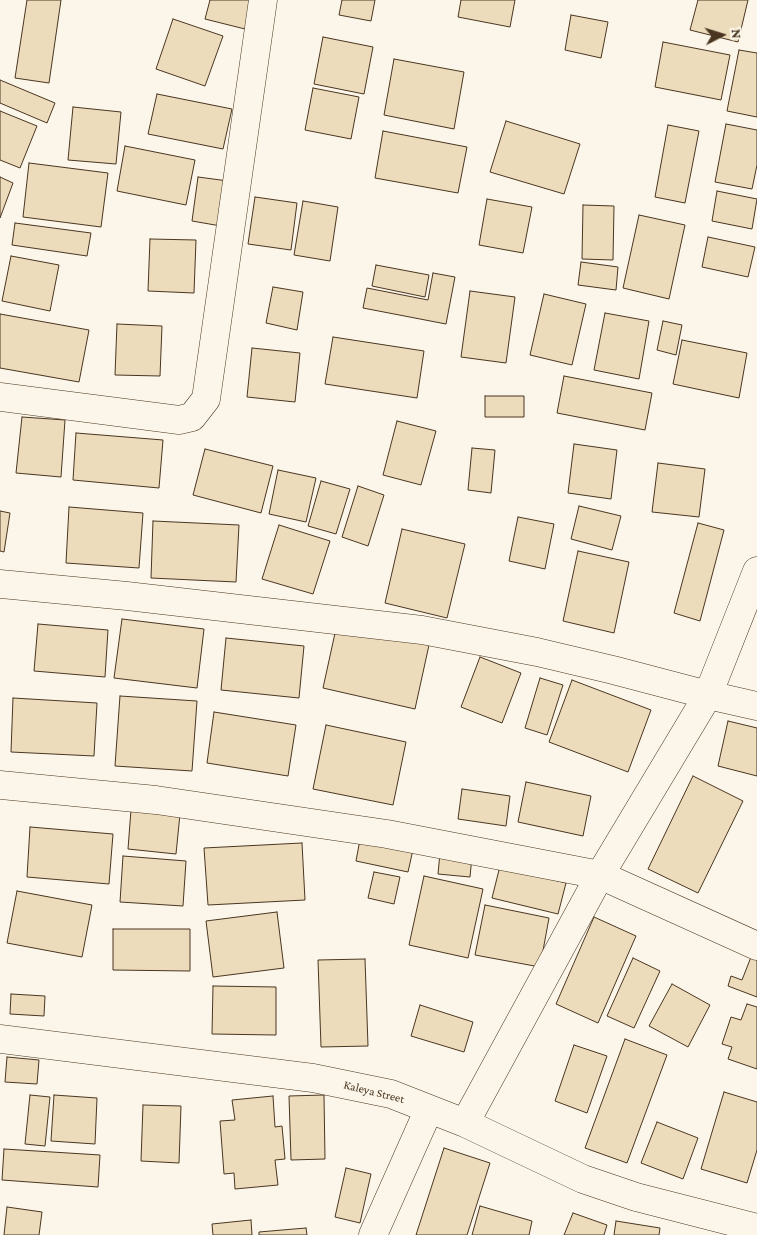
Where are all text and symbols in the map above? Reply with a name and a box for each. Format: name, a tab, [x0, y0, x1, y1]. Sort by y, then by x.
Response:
north arrow	[697, 10, 747, 60]
text: N	[729, 28, 745, 39]
street label: Kaleya Street	[342, 1078, 406, 1106]

